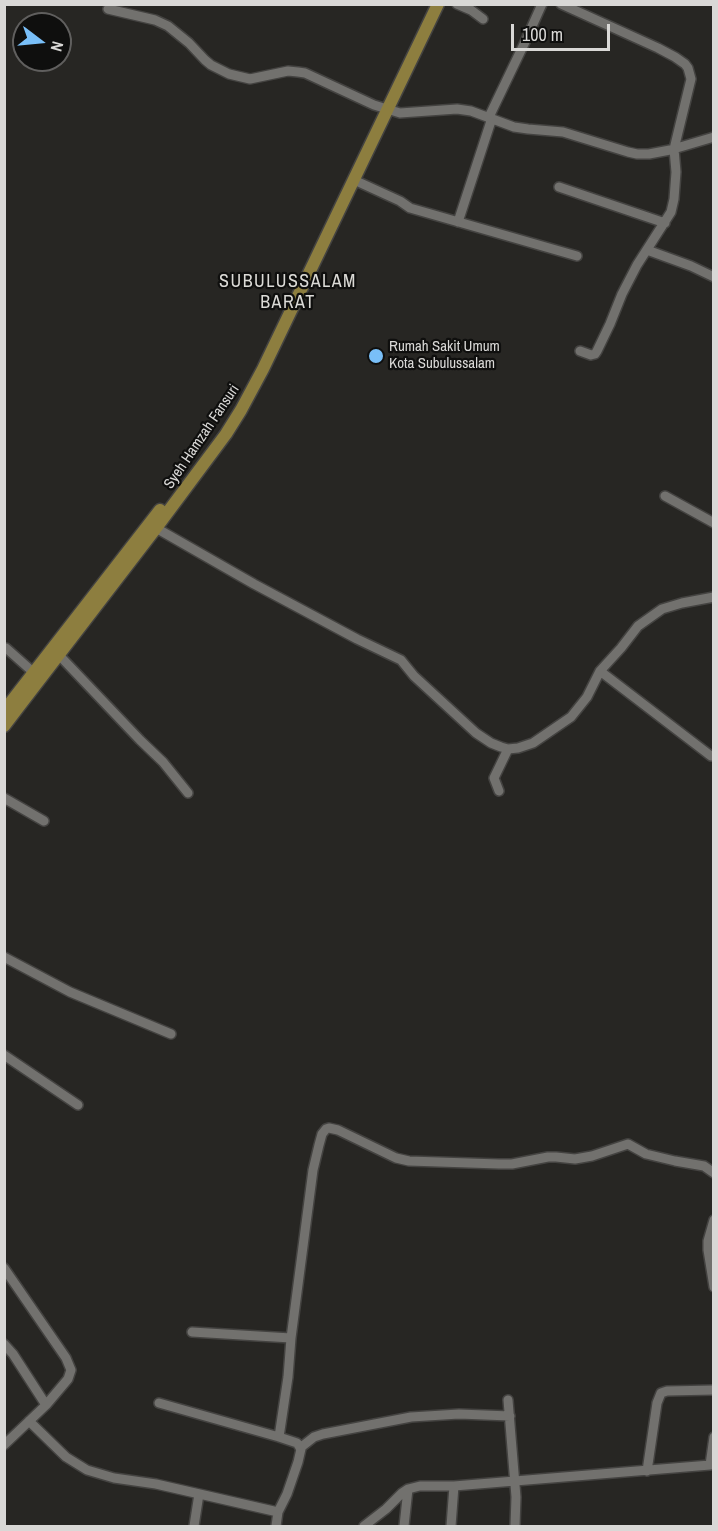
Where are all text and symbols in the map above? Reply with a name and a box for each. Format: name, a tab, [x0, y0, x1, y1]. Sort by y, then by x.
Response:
north arrow	[12, 12, 72, 72]
scale bar	[514, 12, 613, 50]
text: 100 m	[522, 22, 563, 47]
text: N	[46, 39, 69, 54]
district label: SUBULUSSALAM BARAT	[219, 271, 357, 314]
place label: Rumah Sakit Umum Kota Subulussalam	[389, 338, 500, 373]
marker: Rumah Sakit Umum Kota Subulussalam	[367, 347, 385, 365]
street label: Syeh Hamzah Fansuri	[160, 381, 244, 493]

